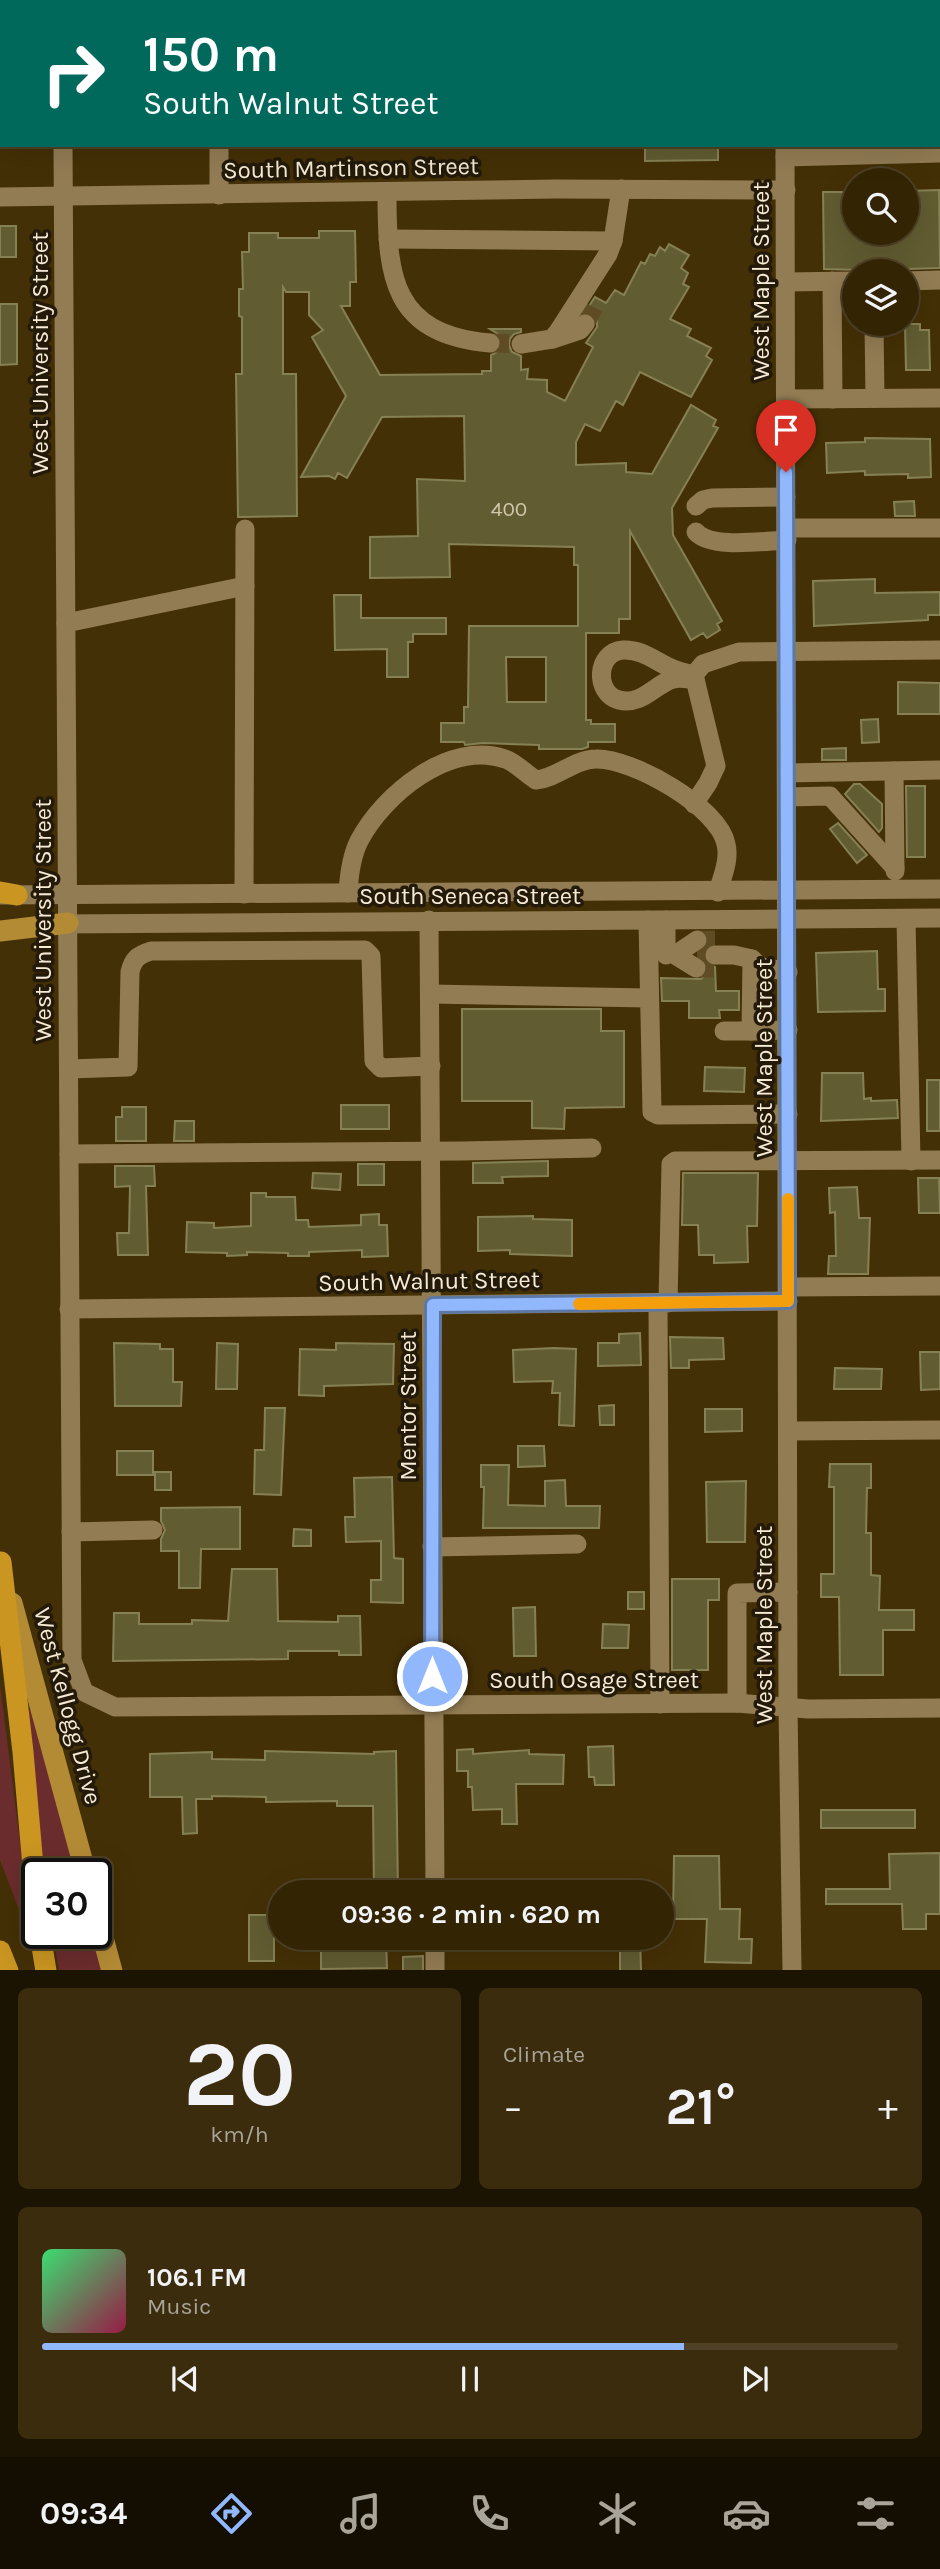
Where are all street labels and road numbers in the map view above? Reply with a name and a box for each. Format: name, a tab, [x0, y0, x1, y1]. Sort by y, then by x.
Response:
street label: South Martinson Street	[223, 152, 479, 184]
street label: West Maple Street	[747, 182, 775, 380]
street label: West University Street	[26, 232, 54, 474]
street label: West University Street	[29, 799, 57, 1041]
street label: South Seneca Street	[359, 882, 581, 910]
street label: West Maple Street	[750, 959, 778, 1157]
street label: South Walnut Street	[318, 1265, 540, 1297]
street label: Mentor Street	[394, 1331, 422, 1481]
street label: West Maple Street	[750, 1526, 778, 1724]
street label: West Kellogg Drive	[28, 1604, 108, 1808]
street label: South Osage Street	[489, 1666, 699, 1694]

